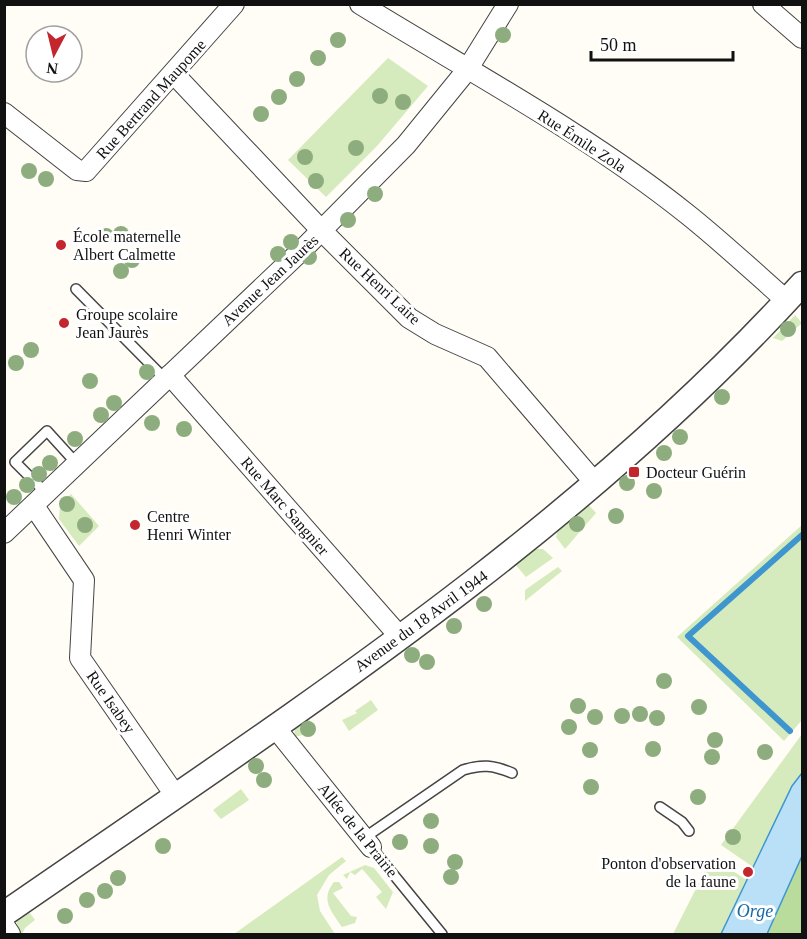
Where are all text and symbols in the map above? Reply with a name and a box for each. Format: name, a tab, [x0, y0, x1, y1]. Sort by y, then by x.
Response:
north arrow	[24, 24, 84, 84]
scale bar	[591, 24, 734, 62]
text: 50 m	[600, 35, 637, 55]
street label: Rue Bertrand Maupome	[93, 36, 210, 163]
text: N	[45, 59, 59, 78]
street label: Rue Émile Zola	[535, 105, 630, 176]
place label: École maternelle Albert Calmette	[73, 227, 181, 263]
street label: Avenue Jean Jaurès	[218, 231, 322, 329]
marker: École maternelle Albert Calmette	[54, 238, 68, 252]
street label: Rue Henri Laire	[336, 244, 424, 328]
place label: Groupe scolaire Jean Jaurès	[76, 306, 178, 341]
marker: Groupe scolaire Jean Jaurès	[57, 316, 71, 330]
street label: Rue Marc Sangnier	[237, 453, 333, 560]
place label: Docteur Guérin	[646, 464, 746, 481]
marker: Docteur Guérin	[627, 465, 641, 479]
place label: Centre Henri Winter	[147, 508, 232, 543]
marker: Centre Henri Winter	[128, 518, 142, 532]
street label: Avenue du 18 Avril 1944	[351, 567, 491, 675]
street label: Rue Isabey	[83, 668, 138, 737]
street label: Allée de la Prairie	[315, 780, 401, 880]
place label: Ponton d'observation de la faune	[601, 855, 736, 890]
marker: Ponton d'observation de la faune	[741, 865, 755, 879]
water label: Orge	[737, 901, 773, 921]

